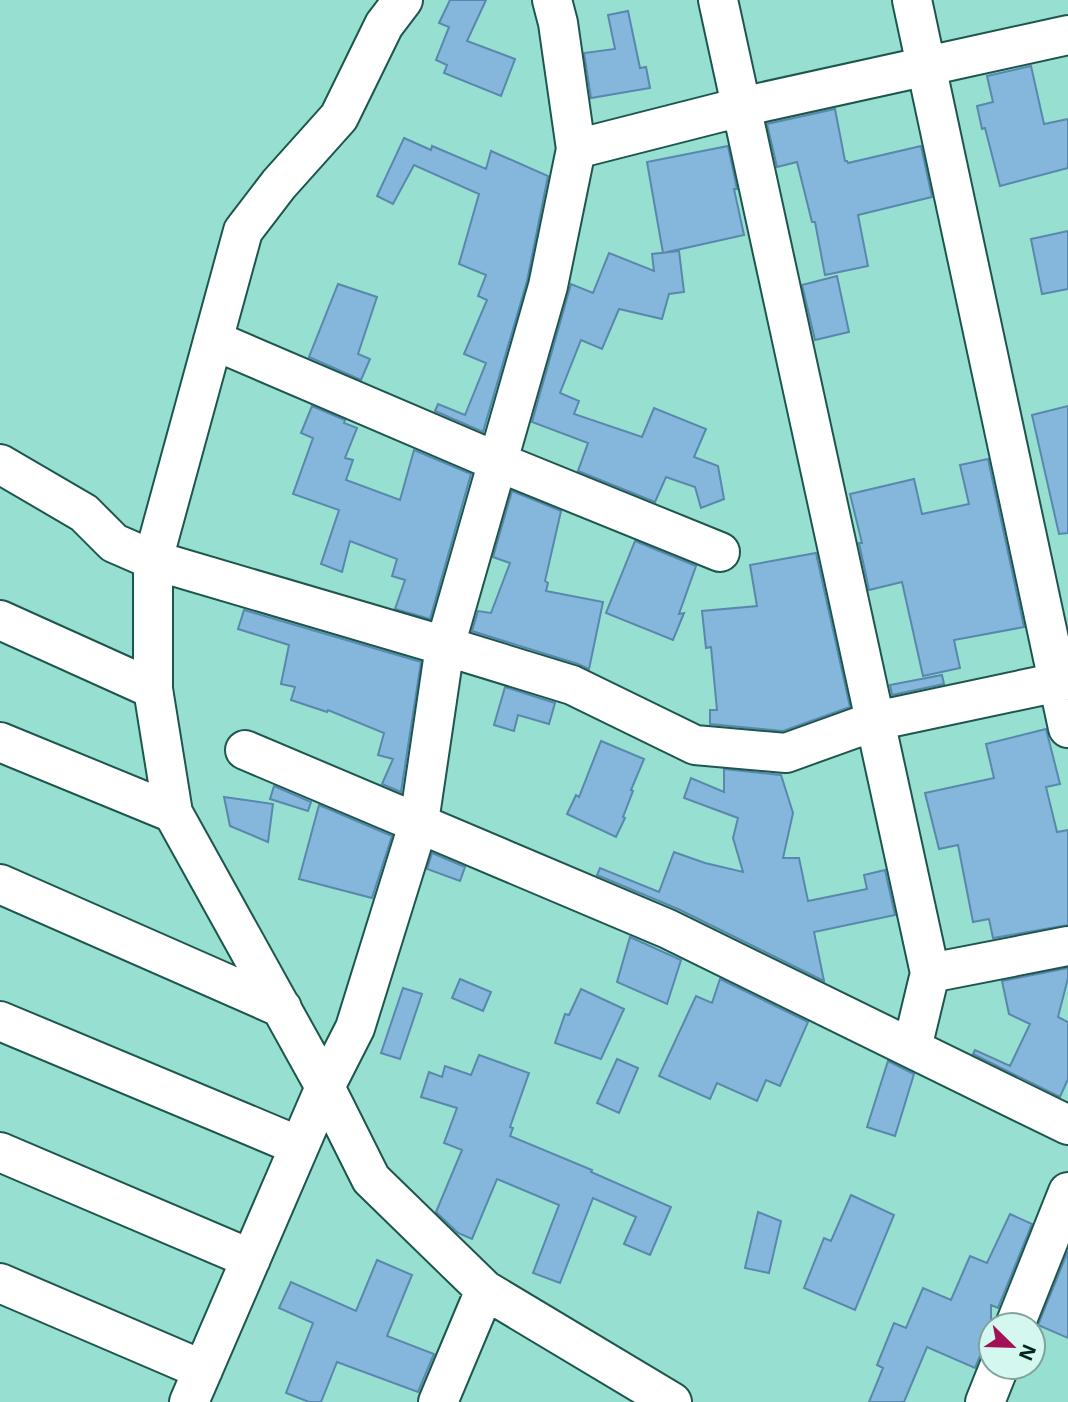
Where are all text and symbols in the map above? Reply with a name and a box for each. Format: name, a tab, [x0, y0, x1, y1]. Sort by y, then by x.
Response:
north arrow	[977, 1311, 1047, 1381]
text: N	[1013, 1340, 1043, 1365]

